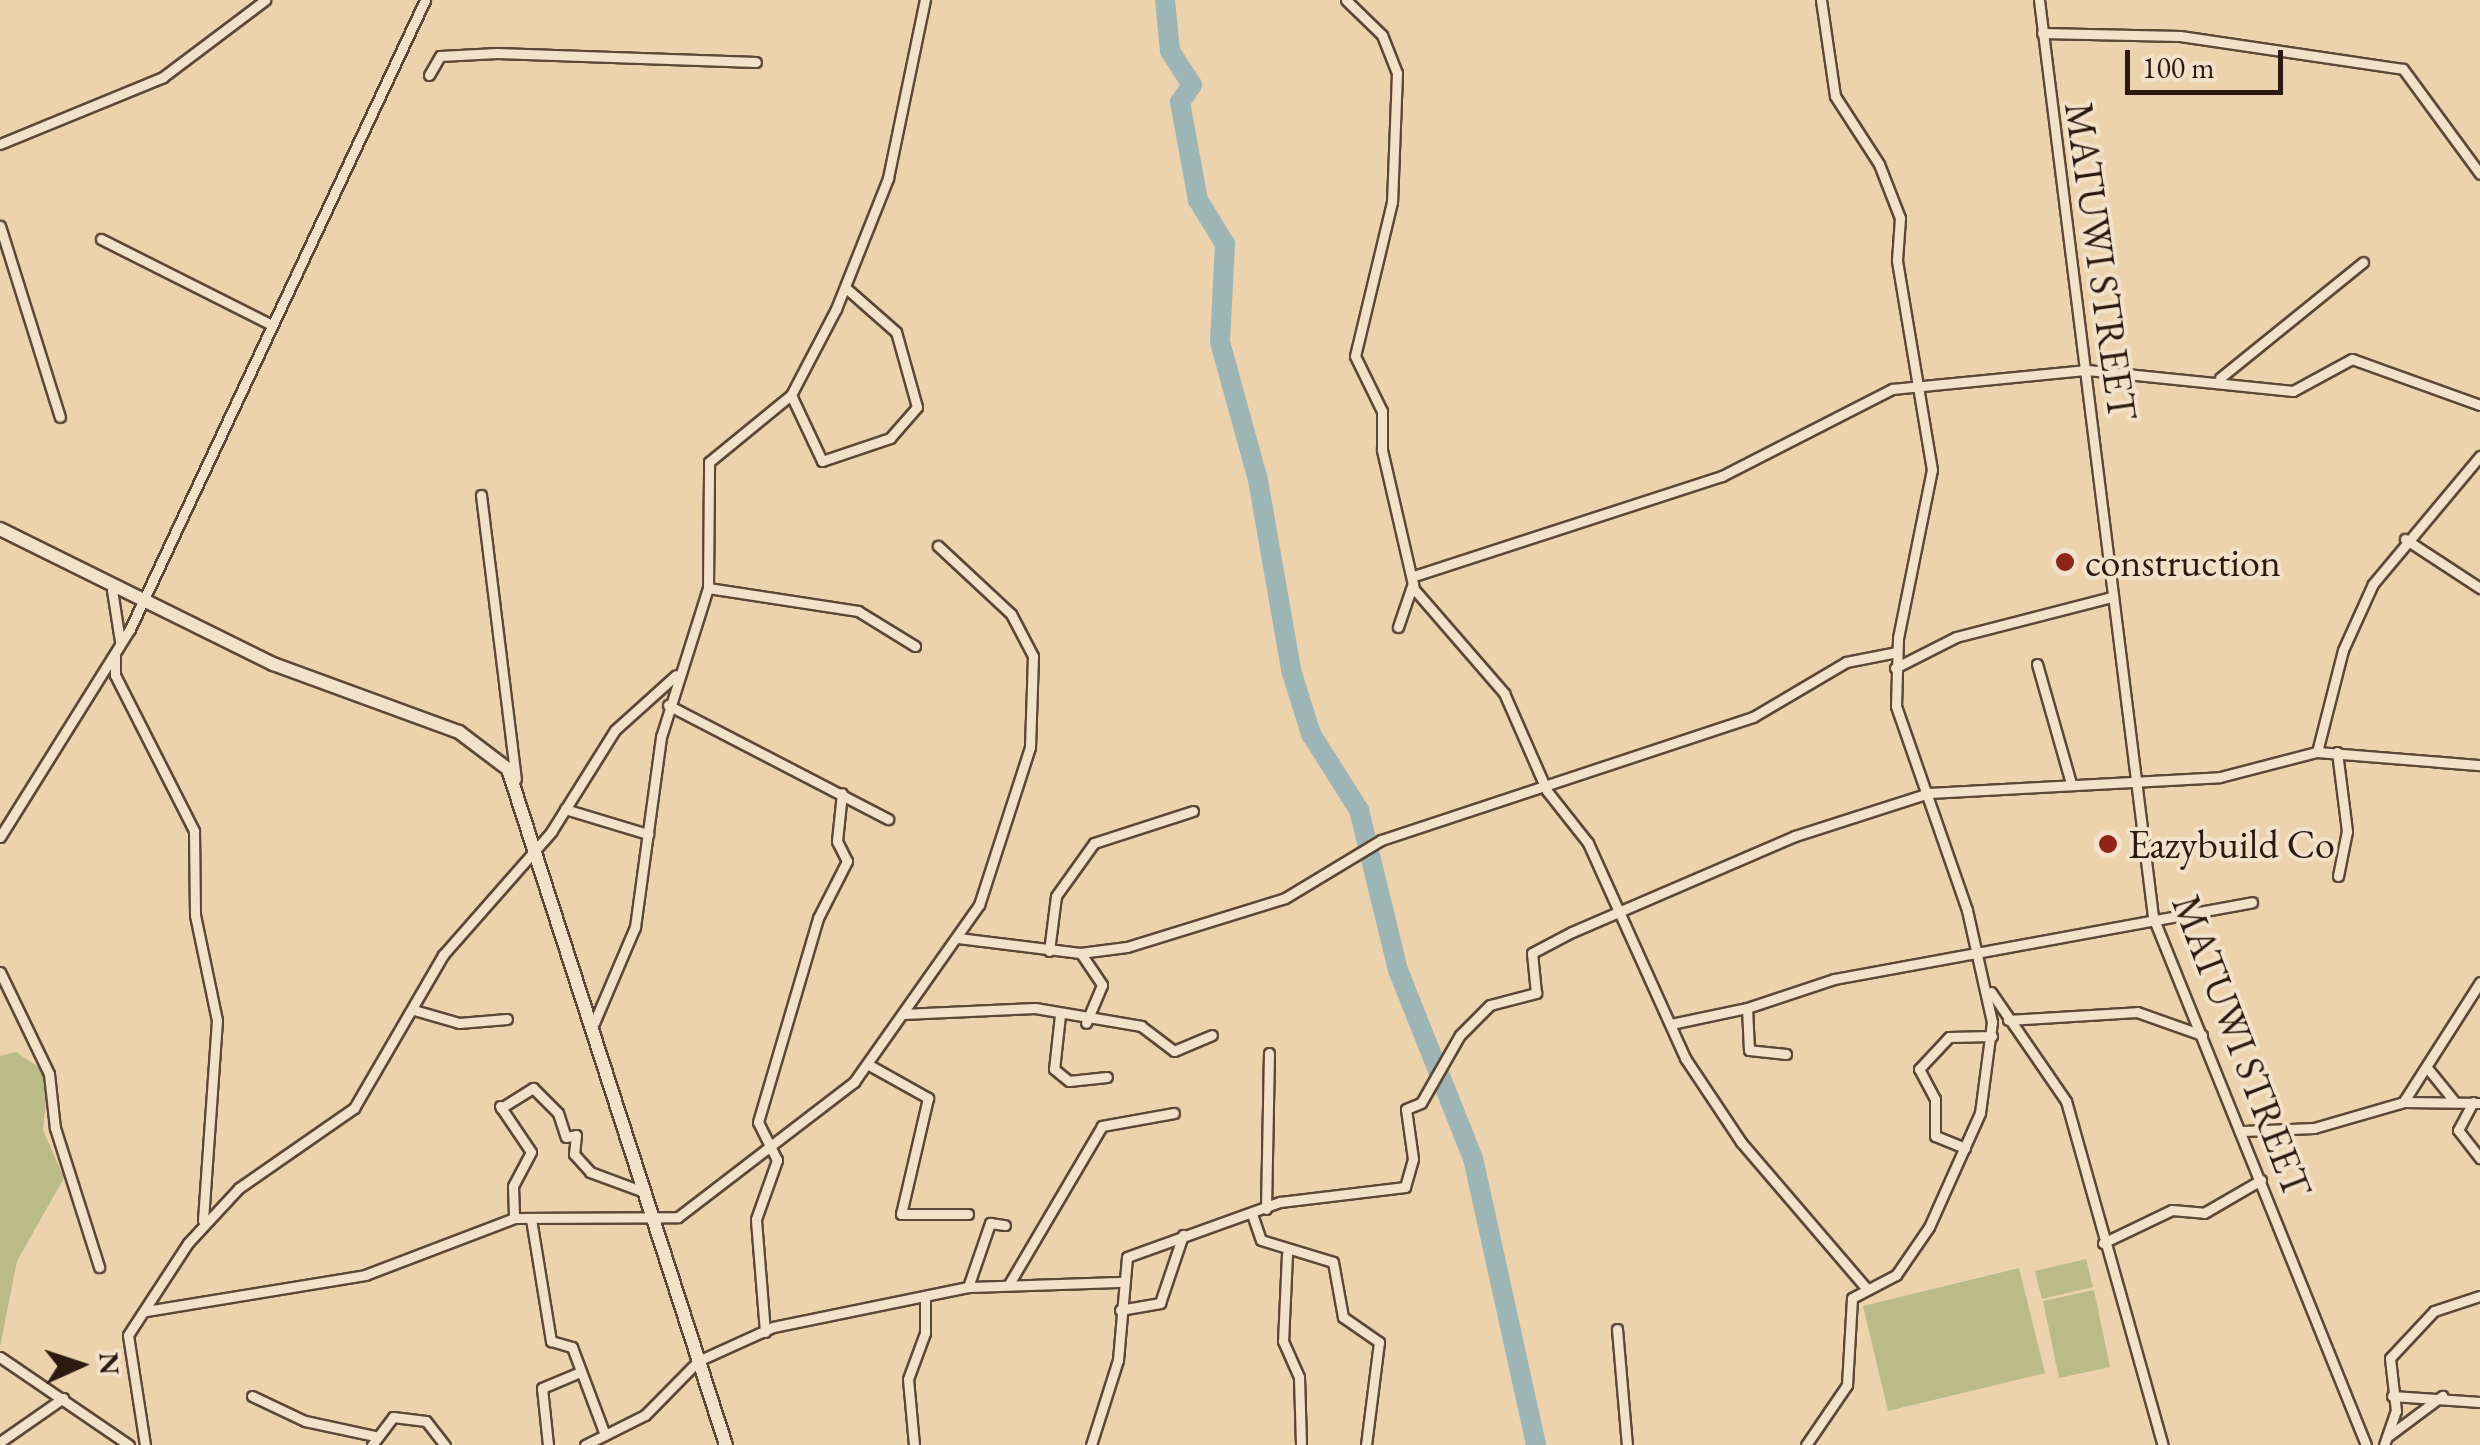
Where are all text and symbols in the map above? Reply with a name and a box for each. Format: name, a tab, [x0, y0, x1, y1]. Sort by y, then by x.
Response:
scale bar	[2130, 30, 2288, 92]
text: 100 m	[2142, 48, 2215, 87]
street label: MATUWI STREET	[2055, 99, 2147, 423]
place label: construction	[2085, 538, 2281, 586]
marker: construction	[2054, 551, 2076, 573]
place label: Eazybuild Co	[2128, 820, 2335, 868]
marker: Eazybuild Co	[2097, 833, 2119, 855]
street label: MATUWI STREET	[2162, 888, 2322, 1204]
north arrow	[30, 1315, 130, 1415]
text: N	[91, 1351, 129, 1376]

